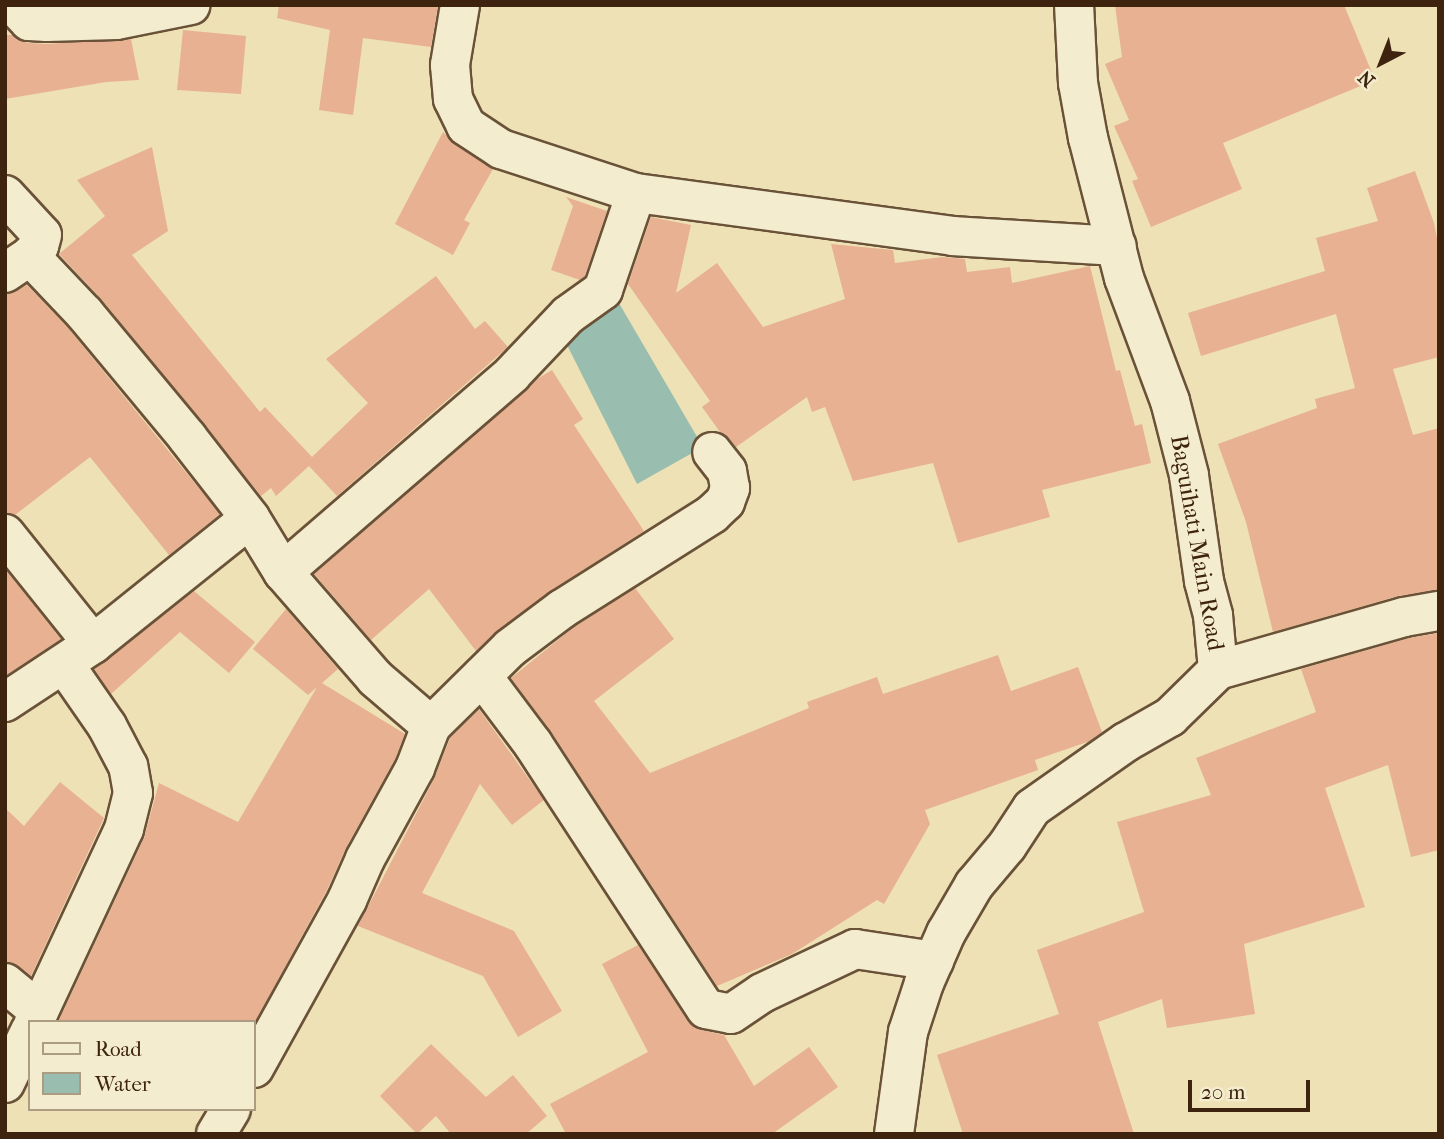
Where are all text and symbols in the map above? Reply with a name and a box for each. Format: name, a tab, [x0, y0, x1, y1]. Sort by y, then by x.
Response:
north arrow	[1346, 28, 1416, 98]
text: N	[1354, 66, 1380, 92]
street label: Baguihati Main Road	[1164, 433, 1230, 653]
legend	[28, 1020, 256, 1111]
text: Road	[95, 1037, 142, 1061]
scale bar	[1192, 1066, 1314, 1110]
text: Water	[95, 1072, 151, 1096]
text: 20 m	[1201, 1080, 1245, 1104]

